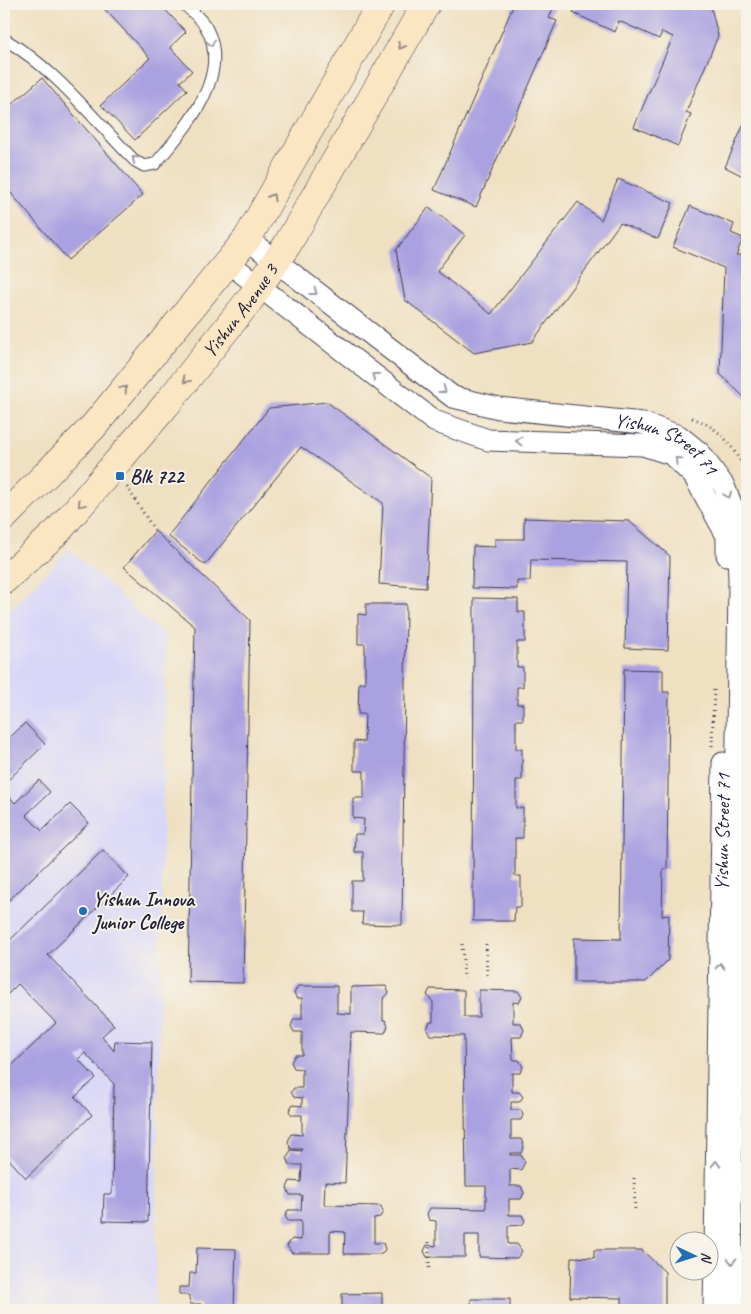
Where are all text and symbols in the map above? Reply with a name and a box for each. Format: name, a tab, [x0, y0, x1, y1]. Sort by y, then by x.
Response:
one-way arrow	[205, 38, 216, 47]
one-way arrow	[398, 41, 408, 50]
one-way arrow	[131, 155, 140, 164]
one-way arrow	[265, 193, 275, 202]
street label: Yishun Avenue 3	[196, 257, 284, 362]
one-way arrow	[308, 286, 318, 295]
one-way arrow	[372, 373, 381, 381]
one-way arrow	[184, 374, 192, 383]
one-way arrow	[437, 384, 447, 393]
one-way arrow	[118, 386, 127, 395]
street label: Yishun Street 71	[613, 408, 725, 480]
one-way arrow	[515, 436, 523, 447]
one-way arrow	[674, 457, 683, 466]
place label: Blk 722	[130, 464, 185, 489]
marker: Blk 722	[114, 470, 126, 482]
one-way arrow	[722, 490, 732, 499]
one-way arrow	[78, 498, 87, 507]
street label: Yishun Street 71	[708, 772, 735, 891]
place label: Yishun Innova Junior College	[91, 887, 196, 935]
marker: Yishun Innova Junior College	[77, 905, 89, 917]
one-way arrow	[715, 962, 725, 970]
one-way arrow	[711, 1159, 721, 1167]
north arrow	[668, 1232, 718, 1282]
text: N	[698, 1252, 715, 1264]
one-way arrow	[727, 1258, 737, 1265]

